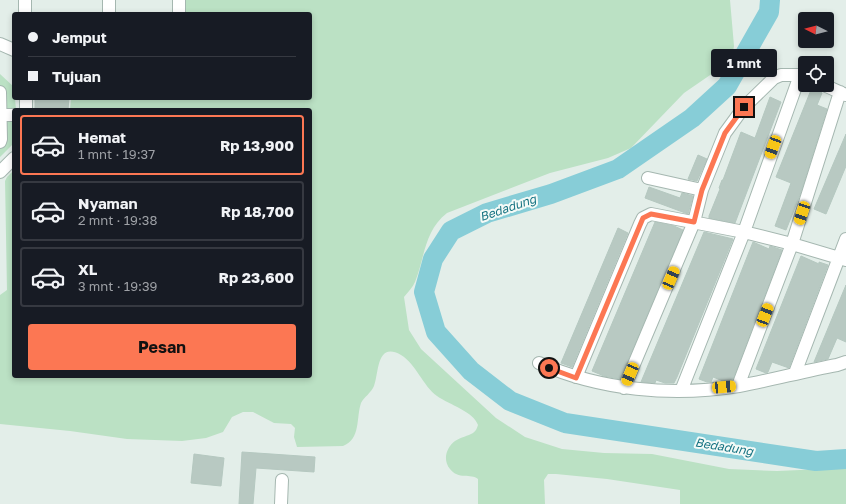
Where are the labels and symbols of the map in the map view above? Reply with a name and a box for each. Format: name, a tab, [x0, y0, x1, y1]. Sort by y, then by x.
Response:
north arrow	[798, 12, 834, 48]
callout: 1 mnt	[711, 49, 777, 77]
route end	[735, 98, 753, 116]
car	[763, 134, 783, 160]
water label: Bedadung	[478, 190, 539, 224]
car	[793, 200, 811, 226]
car	[661, 265, 681, 291]
car	[755, 302, 775, 328]
route start	[540, 359, 558, 377]
car	[620, 361, 640, 387]
car	[712, 380, 736, 394]
water label: Bedadung	[694, 435, 756, 459]

